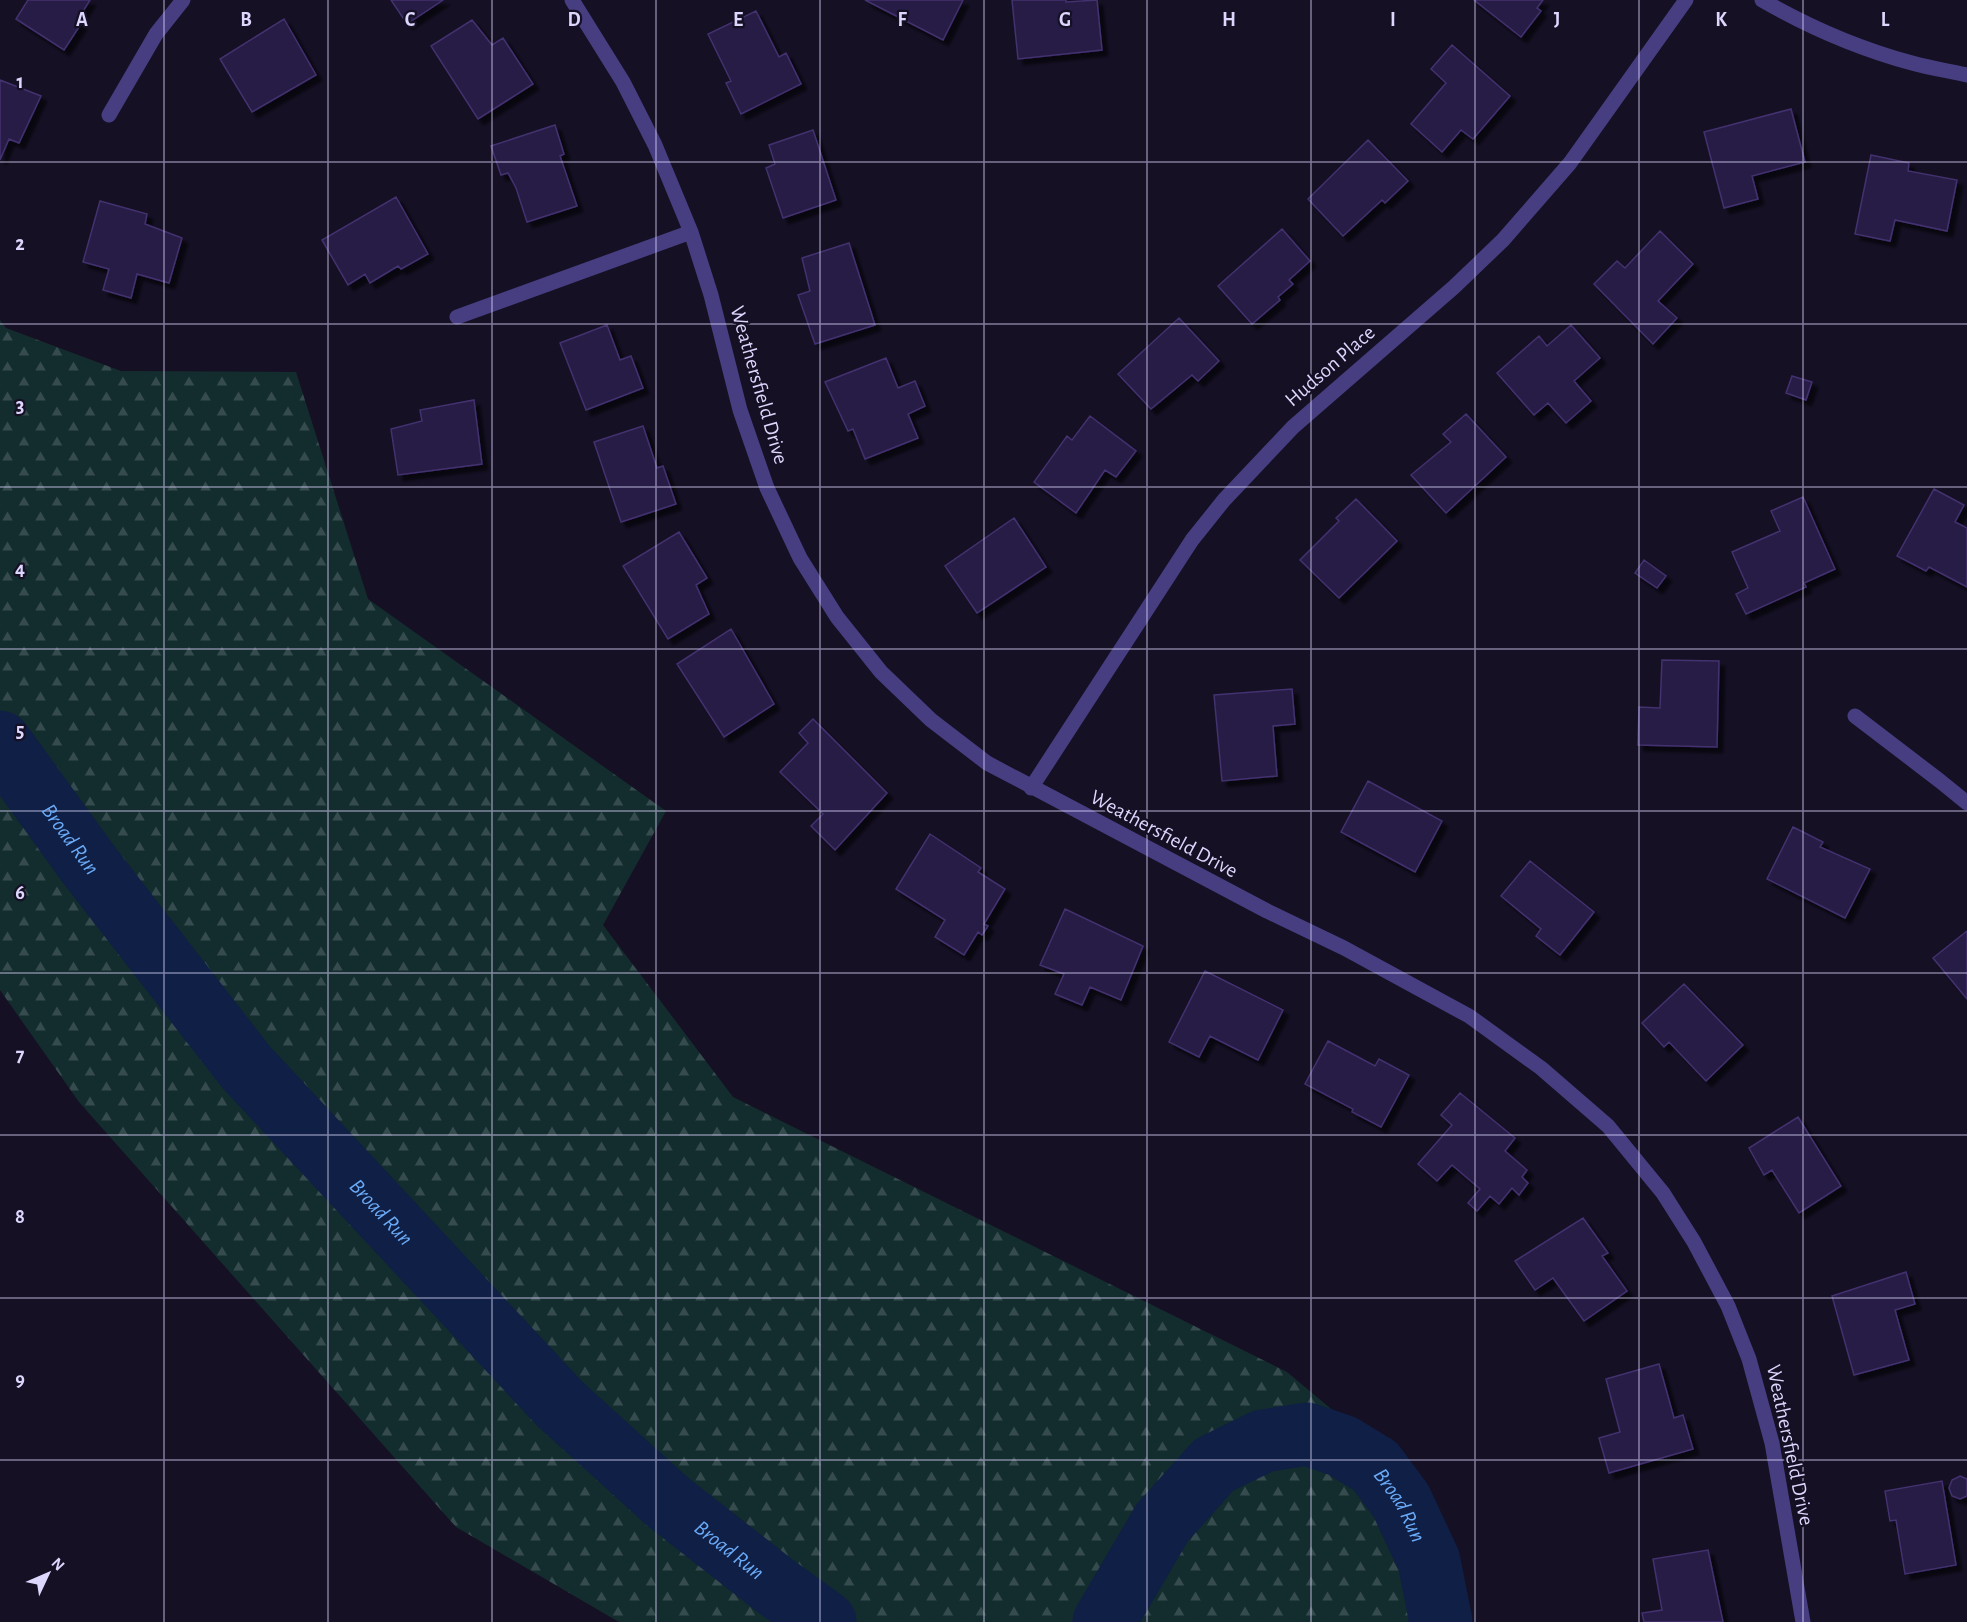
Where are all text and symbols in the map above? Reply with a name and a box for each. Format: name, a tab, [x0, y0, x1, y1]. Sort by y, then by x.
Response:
text: A	[76, 10, 88, 30]
text: B	[240, 10, 252, 30]
text: C	[405, 10, 416, 30]
text: D	[567, 10, 581, 30]
text: E	[733, 10, 743, 30]
text: F	[897, 10, 907, 30]
text: G	[1059, 10, 1071, 30]
text: H	[1222, 10, 1236, 30]
text: I	[1390, 10, 1396, 30]
text: J	[1554, 10, 1560, 30]
text: K	[1715, 10, 1727, 30]
text: L	[1881, 10, 1890, 30]
text: 1	[16, 72, 24, 92]
text: 2	[15, 234, 25, 254]
street label: Weathersfield Drive	[726, 303, 792, 467]
street label: Hudson Place	[1281, 322, 1379, 410]
text: 3	[16, 396, 24, 416]
text: 4	[15, 559, 25, 579]
text: 5	[16, 721, 24, 741]
street label: Weathersfield Drive	[1087, 786, 1241, 882]
water label: Broad Run	[37, 800, 103, 879]
text: 6	[15, 883, 25, 903]
text: 7	[16, 1045, 25, 1065]
water label: Broad Run	[345, 1175, 417, 1249]
text: 8	[15, 1207, 25, 1227]
street label: Weathersfield Drive	[1763, 1363, 1817, 1527]
text: 9	[15, 1370, 25, 1390]
water label: Broad Run	[1370, 1464, 1430, 1545]
water label: Broad Run	[690, 1516, 768, 1584]
north arrow	[18, 1544, 78, 1604]
text: N	[48, 1555, 68, 1574]

